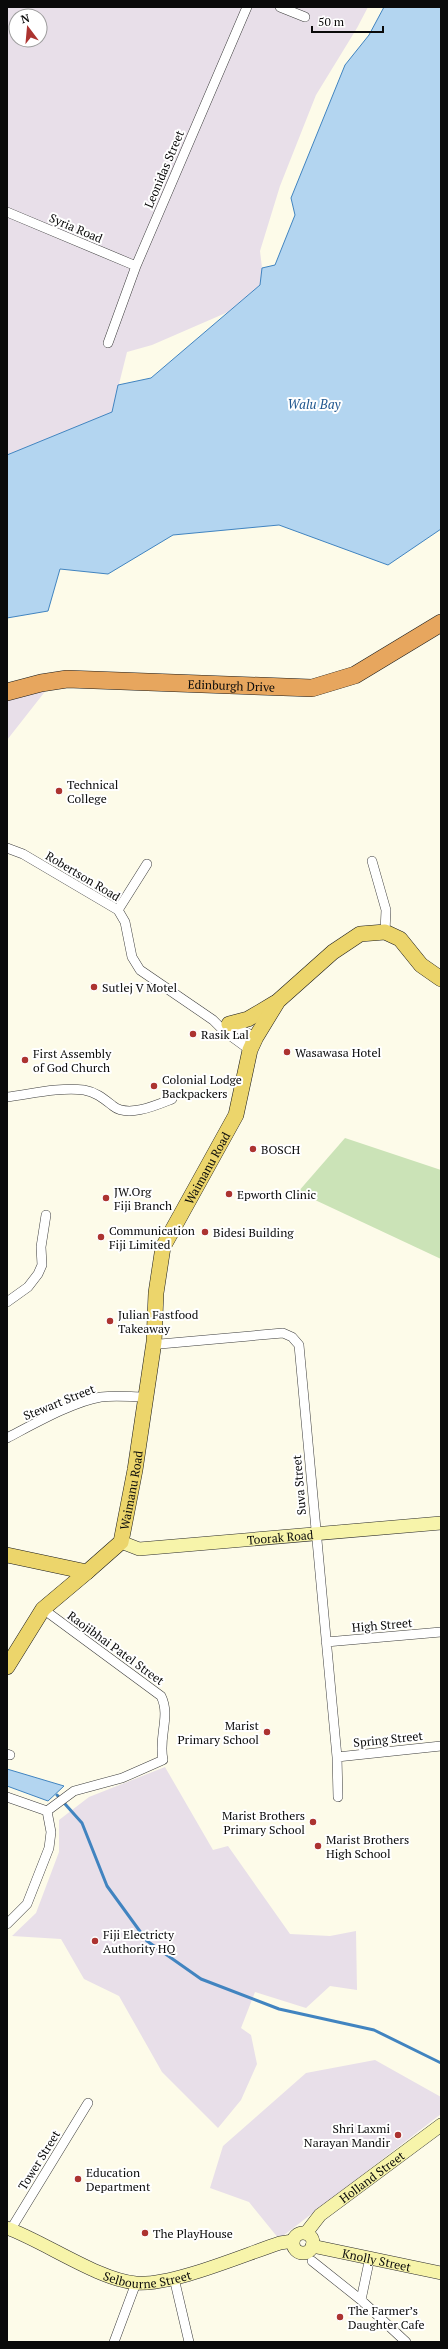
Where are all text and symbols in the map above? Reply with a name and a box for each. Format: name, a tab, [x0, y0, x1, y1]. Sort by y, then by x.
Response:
north arrow	[8, 8, 48, 48]
scale bar	[312, 8, 383, 34]
text: N	[19, 10, 32, 26]
text: 50 m	[318, 14, 345, 29]
street label: Leonidas Street	[141, 127, 187, 210]
street label: Syria Road	[47, 210, 105, 246]
water label: Walu Bay	[287, 395, 342, 413]
street label: Edinburgh Drive	[187, 676, 275, 694]
place label: Technical College	[67, 777, 119, 806]
marker: Technical College	[54, 786, 64, 796]
street label: Robertson Road	[43, 848, 123, 904]
place label: Sutlej V Motel	[102, 980, 178, 995]
marker: Sutlej V Motel	[89, 982, 99, 992]
place label: Rasik Lal	[201, 1027, 249, 1042]
marker: Rasik Lal	[188, 1029, 198, 1039]
place label: Wasawasa Hotel	[295, 1045, 381, 1060]
place label: First Assembly of God Church	[33, 1046, 112, 1075]
marker: Wasawasa Hotel	[282, 1047, 292, 1057]
marker: First Assembly of God Church	[20, 1055, 30, 1065]
place label: Colonial Lodge Backpackers	[162, 1072, 242, 1101]
marker: Colonial Lodge Backpackers	[149, 1081, 159, 1091]
street label: Waimanu Road	[181, 1129, 233, 1207]
place label: BOSCH	[261, 1142, 300, 1157]
marker: BOSCH	[248, 1144, 258, 1154]
place label: JW.Org Fiji Branch	[114, 1184, 172, 1213]
place label: Epworth Clinic	[237, 1187, 317, 1202]
marker: Epworth Clinic	[224, 1189, 234, 1199]
marker: JW.Org Fiji Branch	[101, 1193, 111, 1203]
place label: Communication Fiji Limited	[109, 1223, 195, 1252]
place label: Bidesi Building	[213, 1225, 294, 1240]
marker: Bidesi Building	[200, 1227, 210, 1237]
marker: Communication Fiji Limited	[96, 1232, 106, 1242]
place label: Julian Fastfood Takeaway	[118, 1307, 199, 1336]
marker: Julian Fastfood Takeaway	[105, 1316, 115, 1326]
street label: Stewart Street	[21, 1381, 97, 1423]
street label: Waimanu Road	[116, 1449, 145, 1531]
street label: Suva Street	[289, 1454, 309, 1516]
street label: Toorak Road	[246, 1526, 314, 1547]
street label: Raojibhai Patel Street	[65, 1608, 168, 1688]
street label: High Street	[351, 1615, 413, 1635]
place label: Marist Primary School	[177, 1718, 260, 1747]
marker: Marist Primary School	[262, 1727, 272, 1737]
street label: Spring Street	[352, 1728, 424, 1750]
place label: Marist Brothers Primary School	[222, 1808, 305, 1837]
marker: Marist Brothers Primary School	[308, 1817, 318, 1827]
place label: Marist Brothers High School	[326, 1832, 409, 1861]
marker: Marist Brothers High School	[313, 1841, 323, 1851]
place label: Fiji Electricty Authority HQ	[103, 1927, 177, 1956]
marker: Fiji Electricty Authority HQ	[90, 1936, 100, 1946]
place label: Shri Laxmi Narayan Mandir	[304, 2121, 390, 2150]
street label: Tower Street	[15, 2127, 63, 2193]
marker: Shri Laxmi Narayan Mandir	[393, 2130, 403, 2140]
street label: Holland Street	[336, 2147, 408, 2206]
place label: Education Department	[86, 2165, 151, 2194]
marker: Education Department	[73, 2174, 83, 2184]
place label: The PlayHouse	[153, 2226, 233, 2241]
marker: The PlayHouse	[140, 2228, 150, 2238]
street label: Knolly Street	[341, 2245, 413, 2274]
street label: Selbourne Street	[101, 2267, 193, 2291]
place label: The Farmer’s Daughter Cafe	[348, 2303, 425, 2332]
marker: The Farmer’s Daughter Cafe	[335, 2312, 345, 2322]

